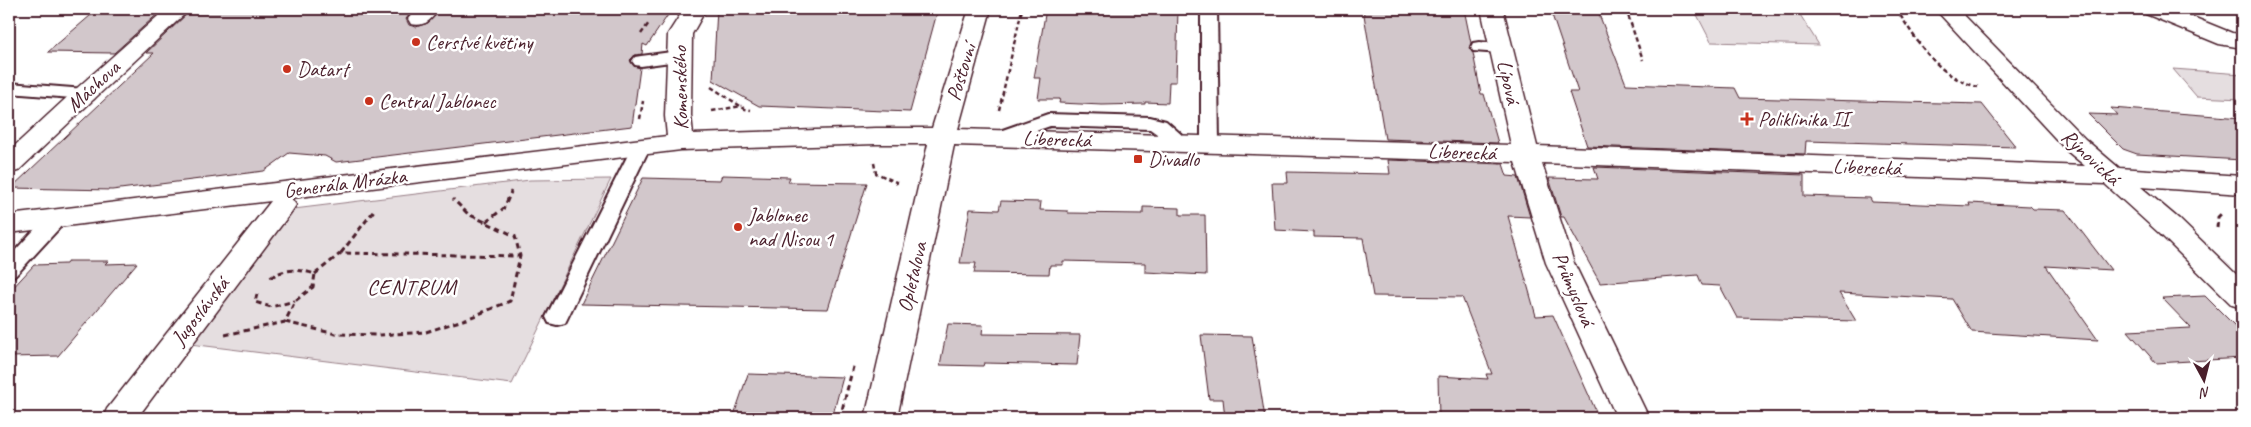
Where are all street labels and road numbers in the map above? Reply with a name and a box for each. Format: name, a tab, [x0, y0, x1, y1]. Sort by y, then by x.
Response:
street label: Poštovní	[940, 36, 983, 104]
street label: Komenského	[666, 44, 694, 130]
street label: Máchova	[61, 54, 126, 117]
street label: Lípová	[1491, 57, 1527, 108]
street label: Rýnovická	[2056, 123, 2127, 192]
street label: Liberecká	[1023, 125, 1093, 153]
street label: Liberecká	[1428, 138, 1498, 166]
street label: Liberecká	[1833, 153, 1903, 181]
street label: Generála Mrázka	[282, 162, 410, 203]
street label: Opletalova	[891, 238, 933, 315]
street label: Průmyslová	[1547, 248, 1602, 332]
street label: Jugoslávská	[165, 270, 236, 351]

